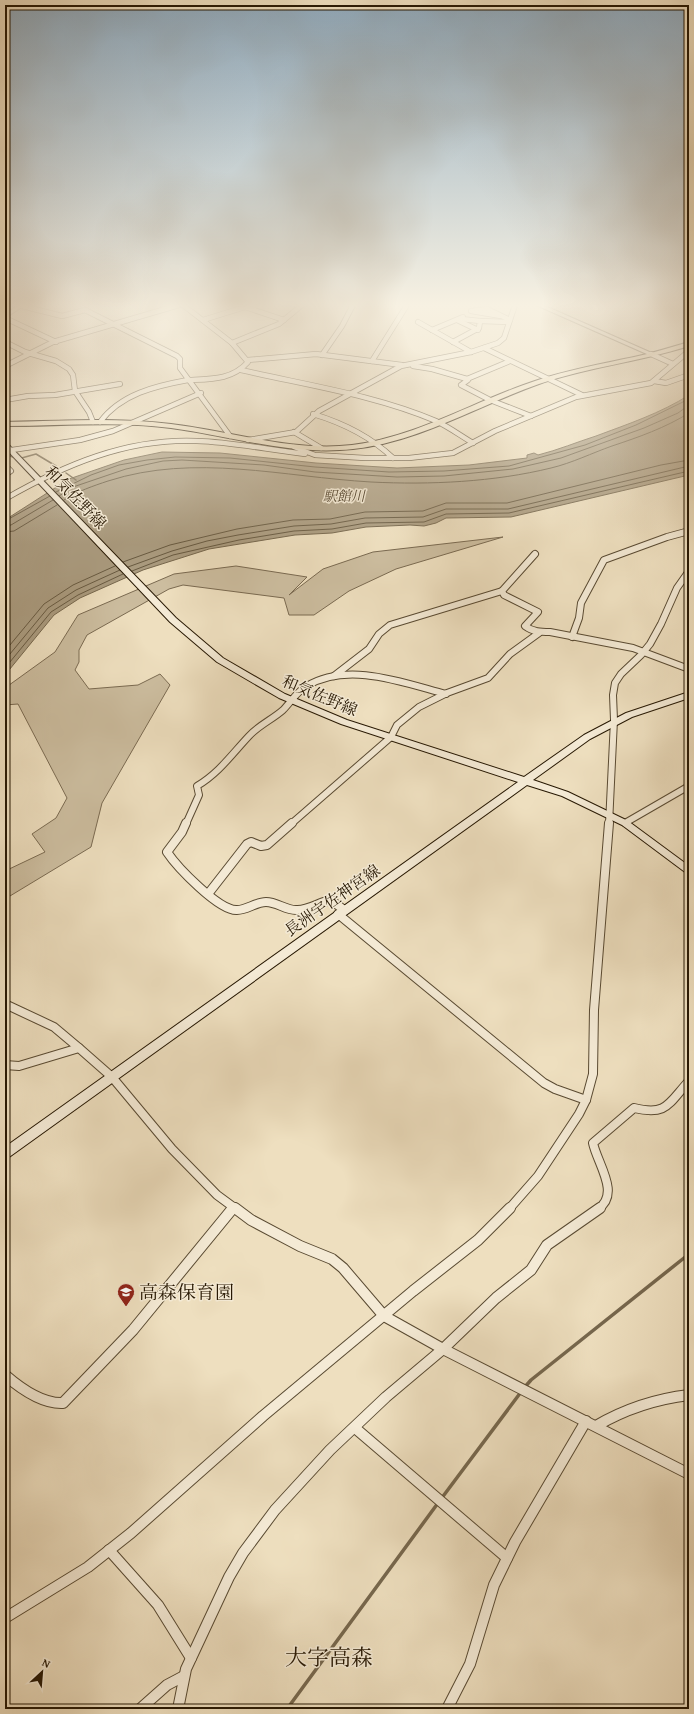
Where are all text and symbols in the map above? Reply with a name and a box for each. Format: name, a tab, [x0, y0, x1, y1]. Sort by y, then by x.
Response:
street label: 和気佐野線	[40, 460, 112, 534]
water label: 駅館川	[323, 486, 367, 506]
street label: 和気佐野線	[278, 668, 362, 722]
street label: 長洲宇佐神宮線	[279, 858, 385, 942]
place label: 高森保育園	[139, 1278, 234, 1306]
school or university icon: 高森保育園	[116, 1282, 136, 1307]
district label: 大字高森	[285, 1641, 373, 1673]
north arrow	[22, 1652, 62, 1692]
text: N	[40, 1654, 54, 1672]

